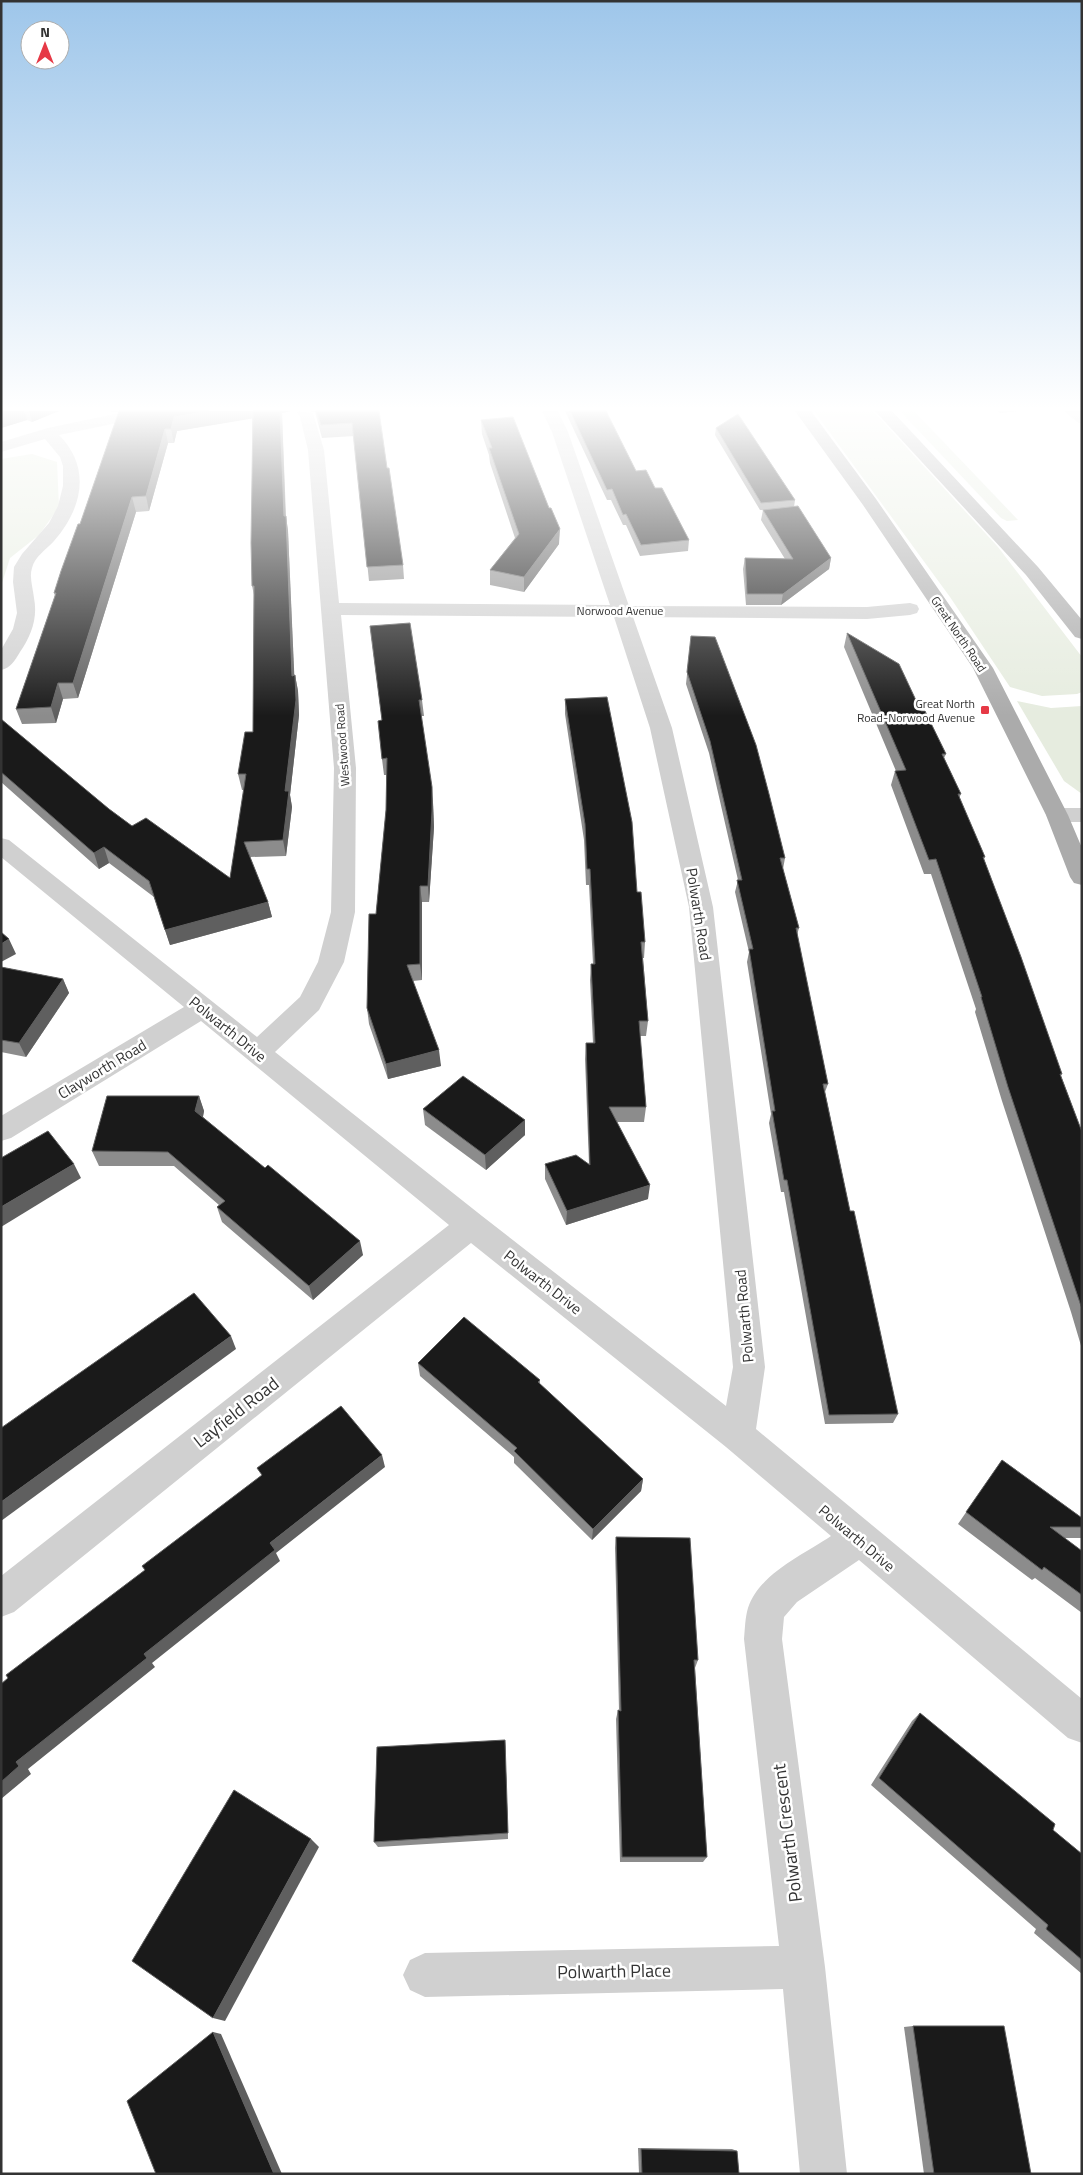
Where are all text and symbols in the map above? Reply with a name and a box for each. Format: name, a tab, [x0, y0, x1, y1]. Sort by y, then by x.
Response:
north arrow	[20, 20, 70, 70]
text: N	[40, 21, 50, 42]
street label: Great North Road	[926, 592, 992, 676]
street label: Norwood Avenue	[577, 601, 663, 620]
place label: Great North Road-Norwood Avenue	[857, 694, 975, 727]
street label: Westwood Road	[330, 703, 354, 787]
marker: Great North Road-Norwood Avenue	[979, 704, 991, 716]
street label: Polwarth Road	[680, 866, 718, 962]
street label: Polwarth Drive	[184, 991, 272, 1067]
street label: Clayworth Road	[53, 1033, 151, 1105]
street label: Polwarth Drive	[499, 1244, 587, 1320]
street label: Polwarth Road	[728, 1268, 760, 1364]
street label: Layfield Road	[188, 1370, 284, 1454]
street label: Polwarth Drive	[814, 1499, 900, 1577]
street label: Polwarth Crescent	[765, 1762, 809, 1904]
street label: Polwarth Place	[557, 1957, 671, 1985]

